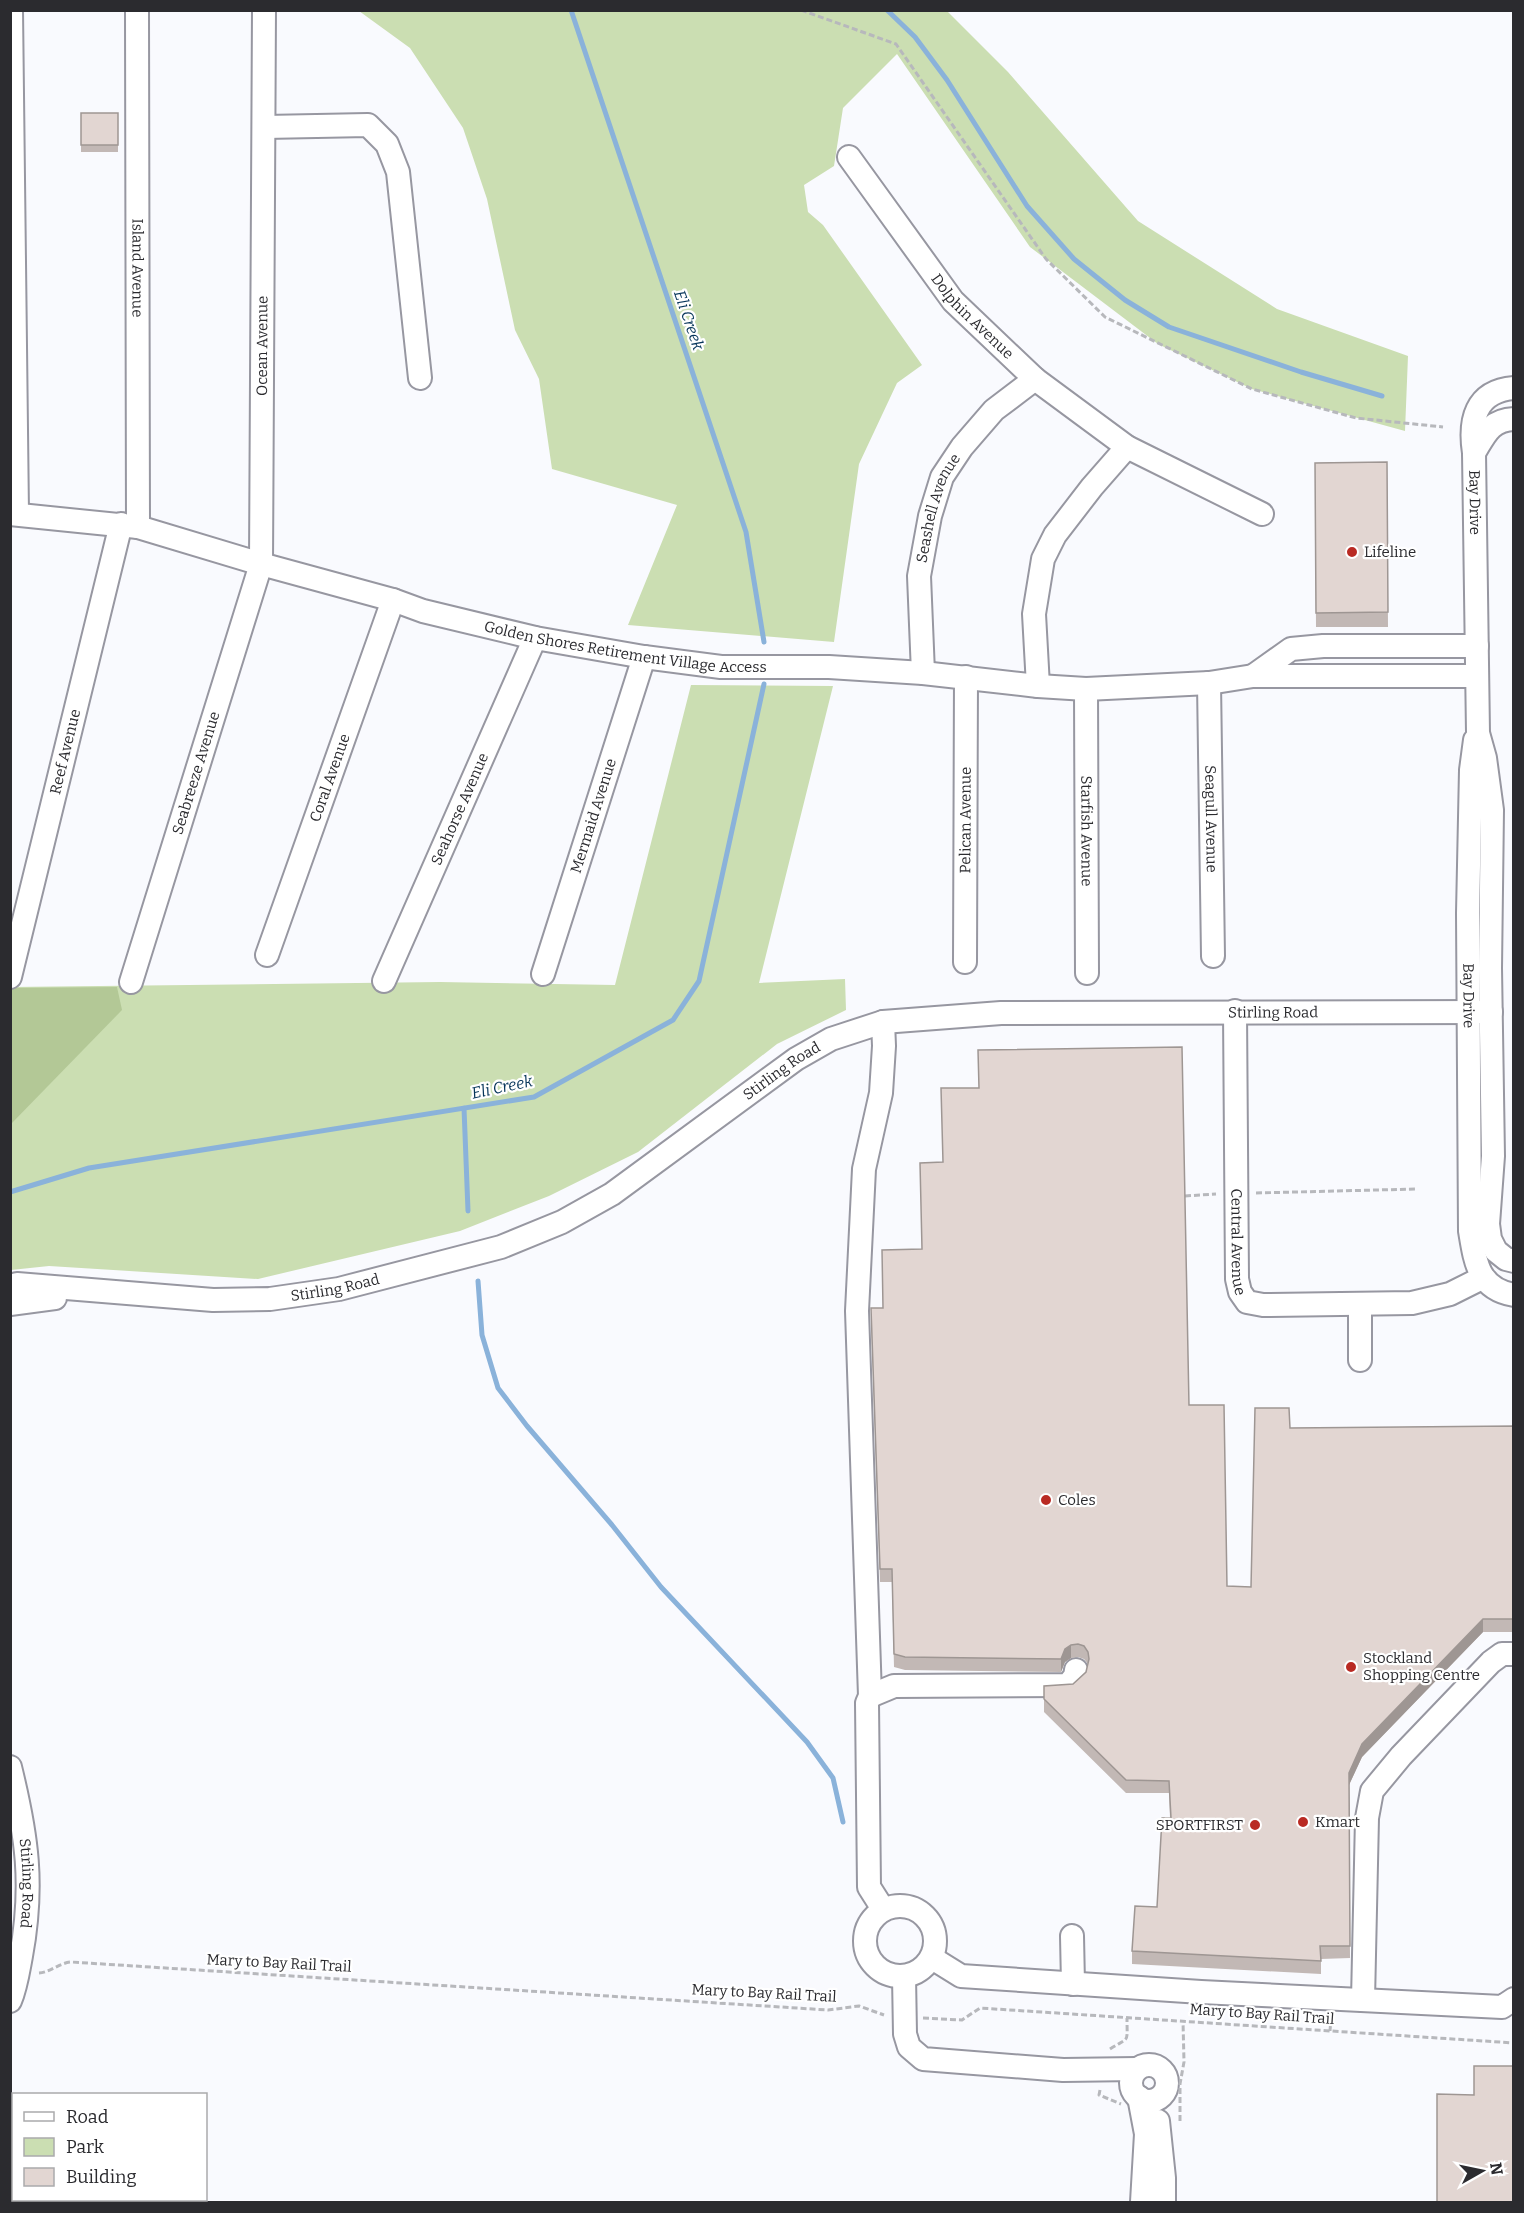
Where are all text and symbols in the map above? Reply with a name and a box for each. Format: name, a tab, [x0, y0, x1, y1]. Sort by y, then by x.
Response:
street label: Island Avenue	[128, 219, 147, 317]
street label: Dolphin Avenue	[927, 270, 1017, 363]
water label: Eli Creek	[670, 288, 708, 353]
street label: Ocean Avenue	[253, 296, 271, 396]
street label: Seashell Avenue	[913, 450, 964, 564]
street label: Bay Drive	[1465, 470, 1484, 535]
place label: Lifeline	[1364, 543, 1416, 561]
marker: Lifeline	[1345, 545, 1359, 559]
street label: Golden Shores Retirement Village Access	[482, 617, 767, 676]
street label: Reef Avenue	[46, 707, 84, 796]
street label: Seabreeze Avenue	[168, 709, 224, 837]
street label: Coral Avenue	[306, 731, 354, 824]
street label: Seahorse Avenue	[427, 750, 492, 868]
street label: Mermaid Avenue	[567, 756, 620, 876]
street label: Seagull Avenue	[1201, 765, 1221, 873]
street label: Pelican Avenue	[956, 767, 975, 873]
street label: Starfish Avenue	[1077, 775, 1096, 887]
street label: Bay Drive	[1459, 963, 1478, 1028]
street label: Stirling Road	[1228, 1003, 1318, 1022]
street label: Stirling Road	[739, 1038, 824, 1104]
water label: Eli Creek	[470, 1071, 535, 1103]
street label: Central Avenue	[1227, 1188, 1249, 1297]
street label: Stirling Road	[289, 1270, 381, 1305]
place label: Coles	[1058, 1491, 1096, 1509]
marker: Coles	[1039, 1493, 1053, 1507]
place label: Stockland Shopping Centre	[1363, 1649, 1480, 1684]
marker: Stockland Shopping Centre	[1344, 1660, 1358, 1674]
place label: Kmart	[1315, 1813, 1361, 1831]
marker: Kmart	[1296, 1815, 1310, 1829]
place label: SPORTFIRST	[1156, 1816, 1243, 1834]
marker: SPORTFIRST	[1248, 1818, 1262, 1832]
street label: Stirling Road	[15, 1837, 37, 1929]
street label: Mary to Bay Rail Trail	[206, 1950, 352, 1976]
street label: Mary to Bay Rail Trail	[691, 1980, 837, 2006]
street label: Mary to Bay Rail Trail	[1189, 2000, 1335, 2028]
legend	[12, 2093, 207, 2201]
text: Road	[66, 2106, 109, 2128]
text: Park	[66, 2136, 105, 2158]
north arrow	[1452, 2141, 1512, 2201]
text: N	[1486, 2161, 1507, 2176]
text: Building	[66, 2166, 137, 2188]

